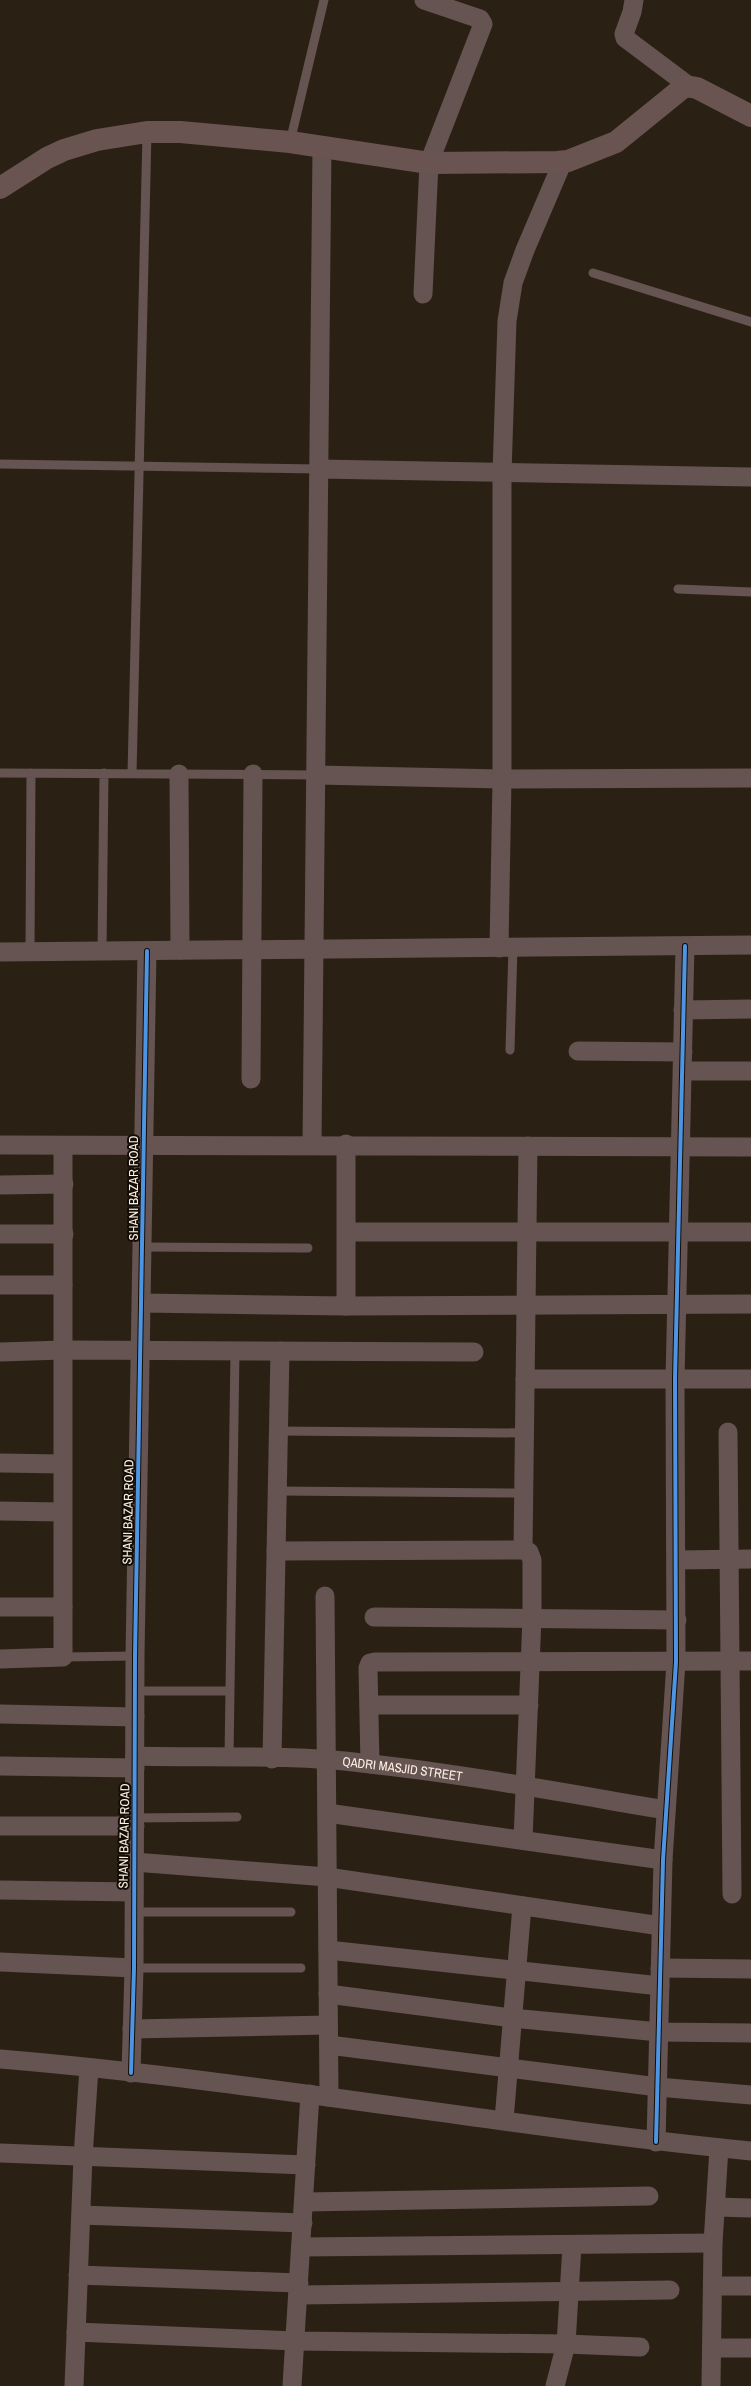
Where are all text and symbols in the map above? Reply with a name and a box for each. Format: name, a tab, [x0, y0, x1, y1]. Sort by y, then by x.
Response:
street label: SHANI BAZAR ROAD	[125, 1135, 142, 1240]
street label: SHANI BAZAR ROAD	[119, 1459, 137, 1565]
street label: QADRI MASJID STREET	[342, 1752, 464, 1785]
street label: SHANI BAZAR ROAD	[115, 1783, 133, 1889]

